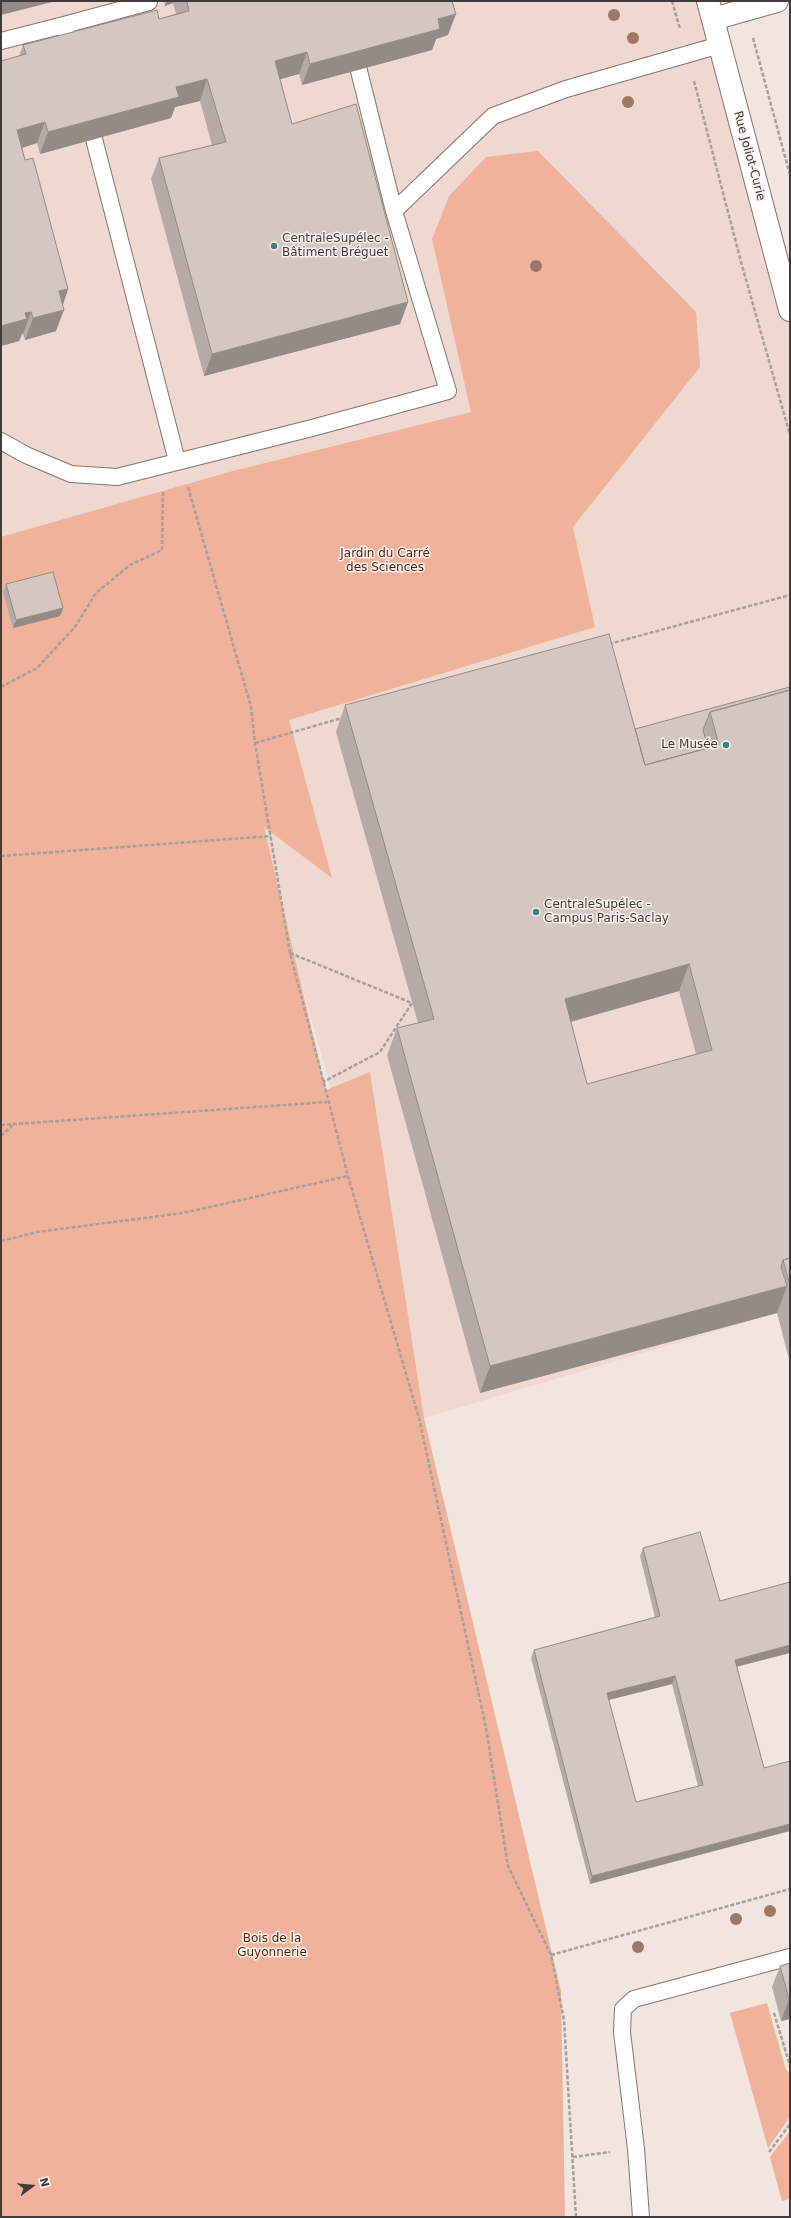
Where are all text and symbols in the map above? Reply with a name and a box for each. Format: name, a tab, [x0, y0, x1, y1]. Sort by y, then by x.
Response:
street label: Rue Joliot-Curie	[730, 110, 768, 202]
place label: CentraleSupélec - Bâtiment Bréguet	[282, 232, 389, 260]
marker: CentraleSupélec - Bâtiment Bréguet	[269, 241, 279, 251]
park label: Jardin du Carré des Sciences	[340, 547, 430, 575]
place label: Le Musée	[661, 738, 718, 752]
marker: Le Musée	[721, 740, 731, 750]
place label: CentraleSupélec - Campus Paris-Saclay	[544, 898, 669, 926]
marker: CentraleSupélec - Campus Paris-Saclay	[531, 907, 541, 917]
park label: Bois de la Guyonnerie	[237, 1932, 307, 1960]
north arrow	[12, 2166, 52, 2206]
text: N	[36, 2176, 52, 2189]

